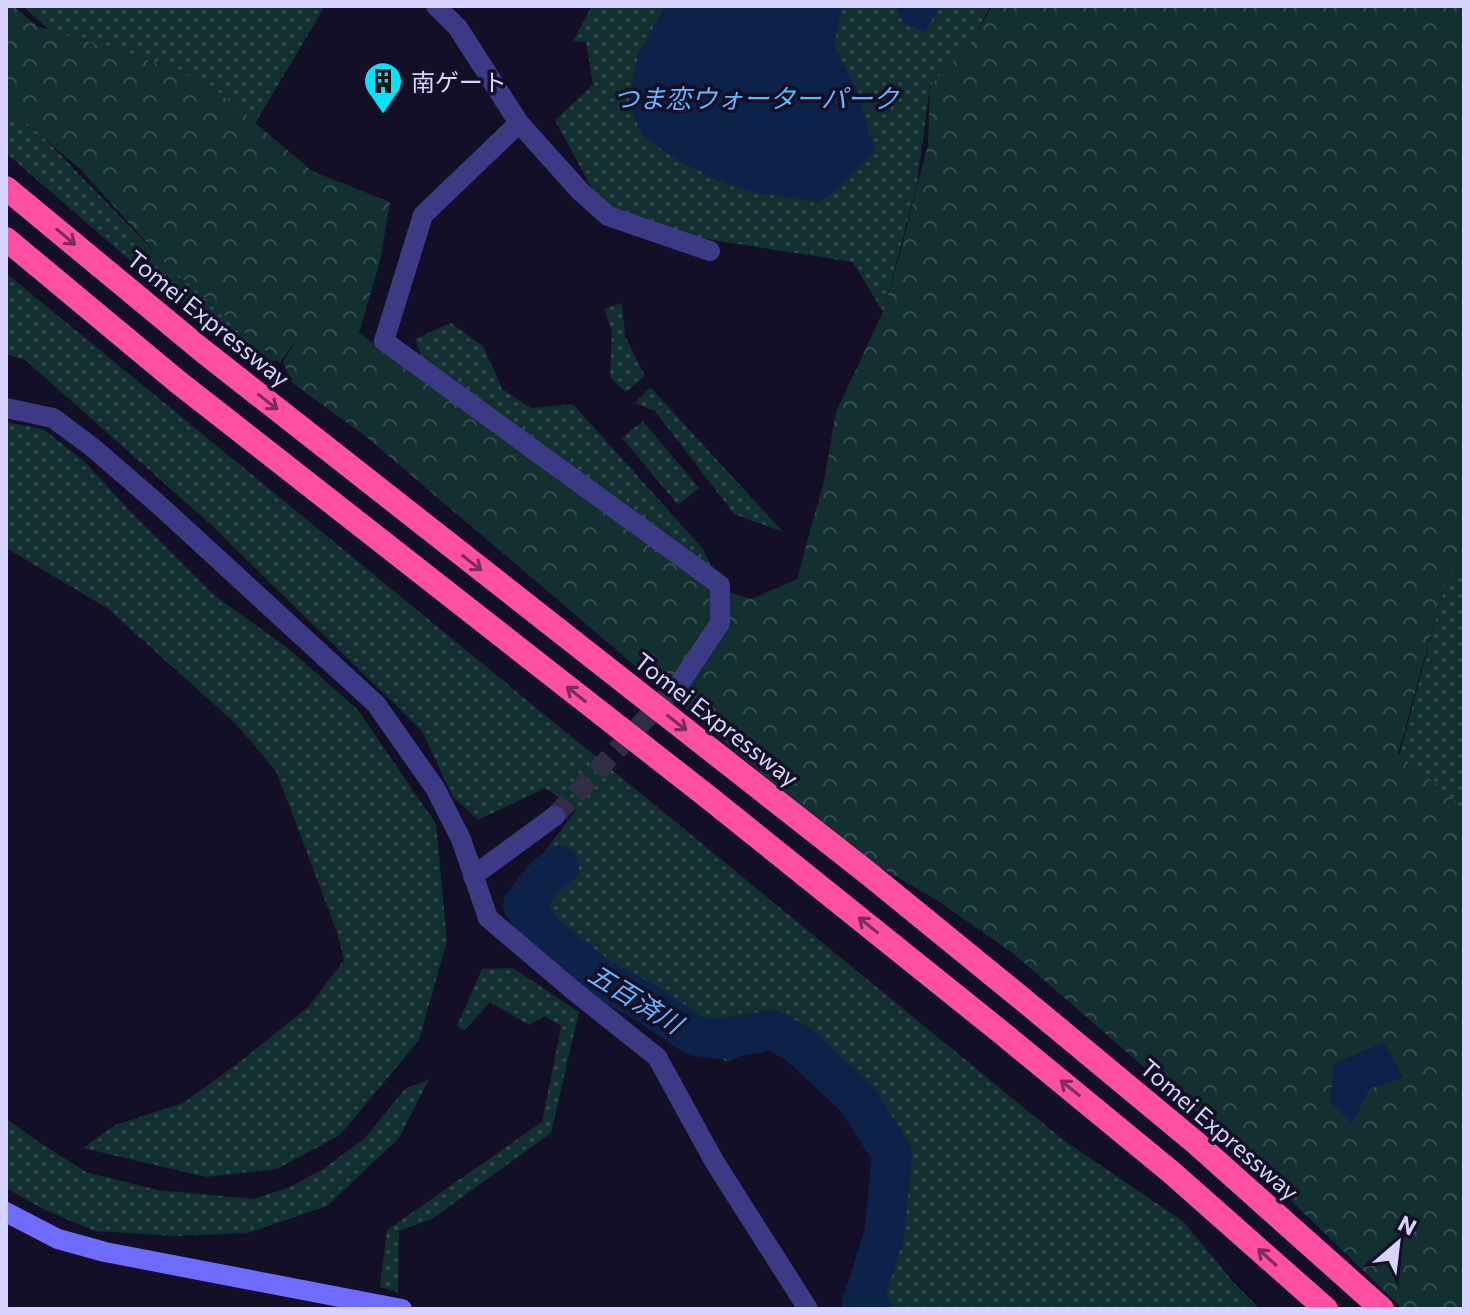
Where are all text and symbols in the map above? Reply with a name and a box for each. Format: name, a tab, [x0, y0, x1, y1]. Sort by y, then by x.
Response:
building icon: 南ゲート	[362, 60, 404, 115]
place label: 南ゲート	[411, 67, 507, 96]
water label: つま恋ウォーターパーク	[613, 82, 900, 113]
one-way arrow	[55, 228, 76, 246]
street label: Tomei Expressway	[122, 244, 296, 392]
one-way arrow	[257, 393, 278, 410]
one-way arrow	[461, 554, 482, 571]
street label: Tomei Expressway	[629, 646, 805, 792]
one-way arrow	[566, 686, 587, 703]
one-way arrow	[666, 714, 687, 731]
one-way arrow	[858, 916, 879, 934]
water label: 五百済川	[584, 957, 691, 1040]
street label: Tomei Expressway	[1135, 1052, 1305, 1206]
one-way arrow	[1060, 1080, 1081, 1097]
north arrow	[1358, 1203, 1438, 1283]
text: N	[1394, 1209, 1421, 1241]
one-way arrow	[1258, 1249, 1278, 1267]

